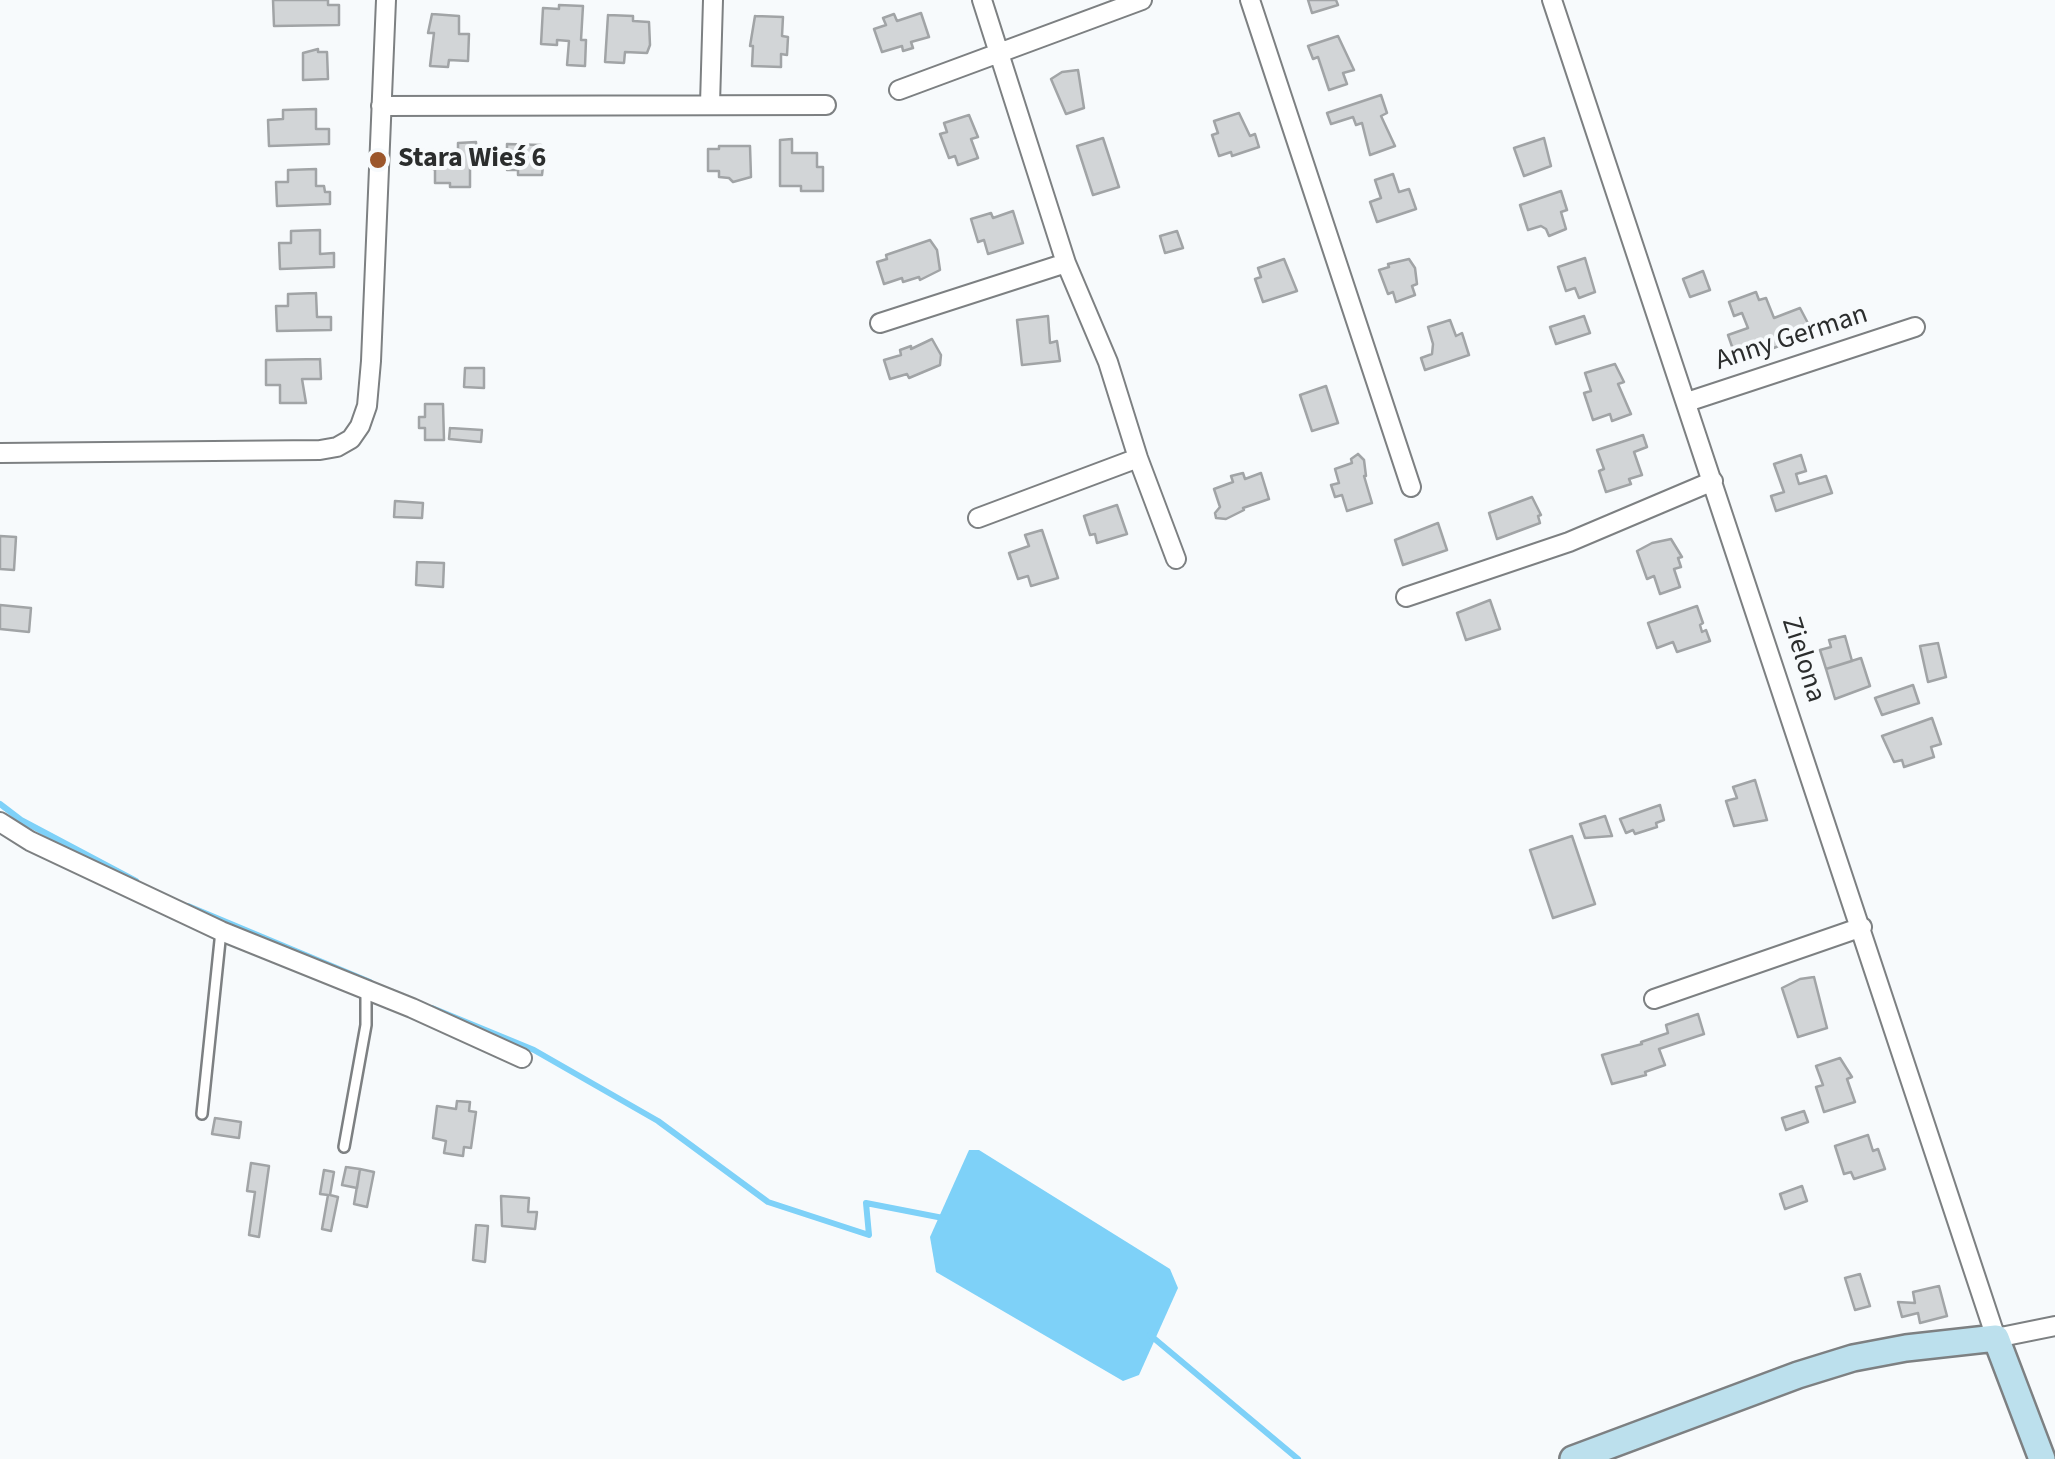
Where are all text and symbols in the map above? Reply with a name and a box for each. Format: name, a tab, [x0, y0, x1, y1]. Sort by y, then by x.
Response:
place label: Stara Wieś 6	[398, 143, 546, 177]
marker: Stara Wieś 6	[367, 149, 389, 171]
street label: Anny German	[1712, 299, 1872, 379]
street label: Zielona	[1772, 613, 1832, 707]

